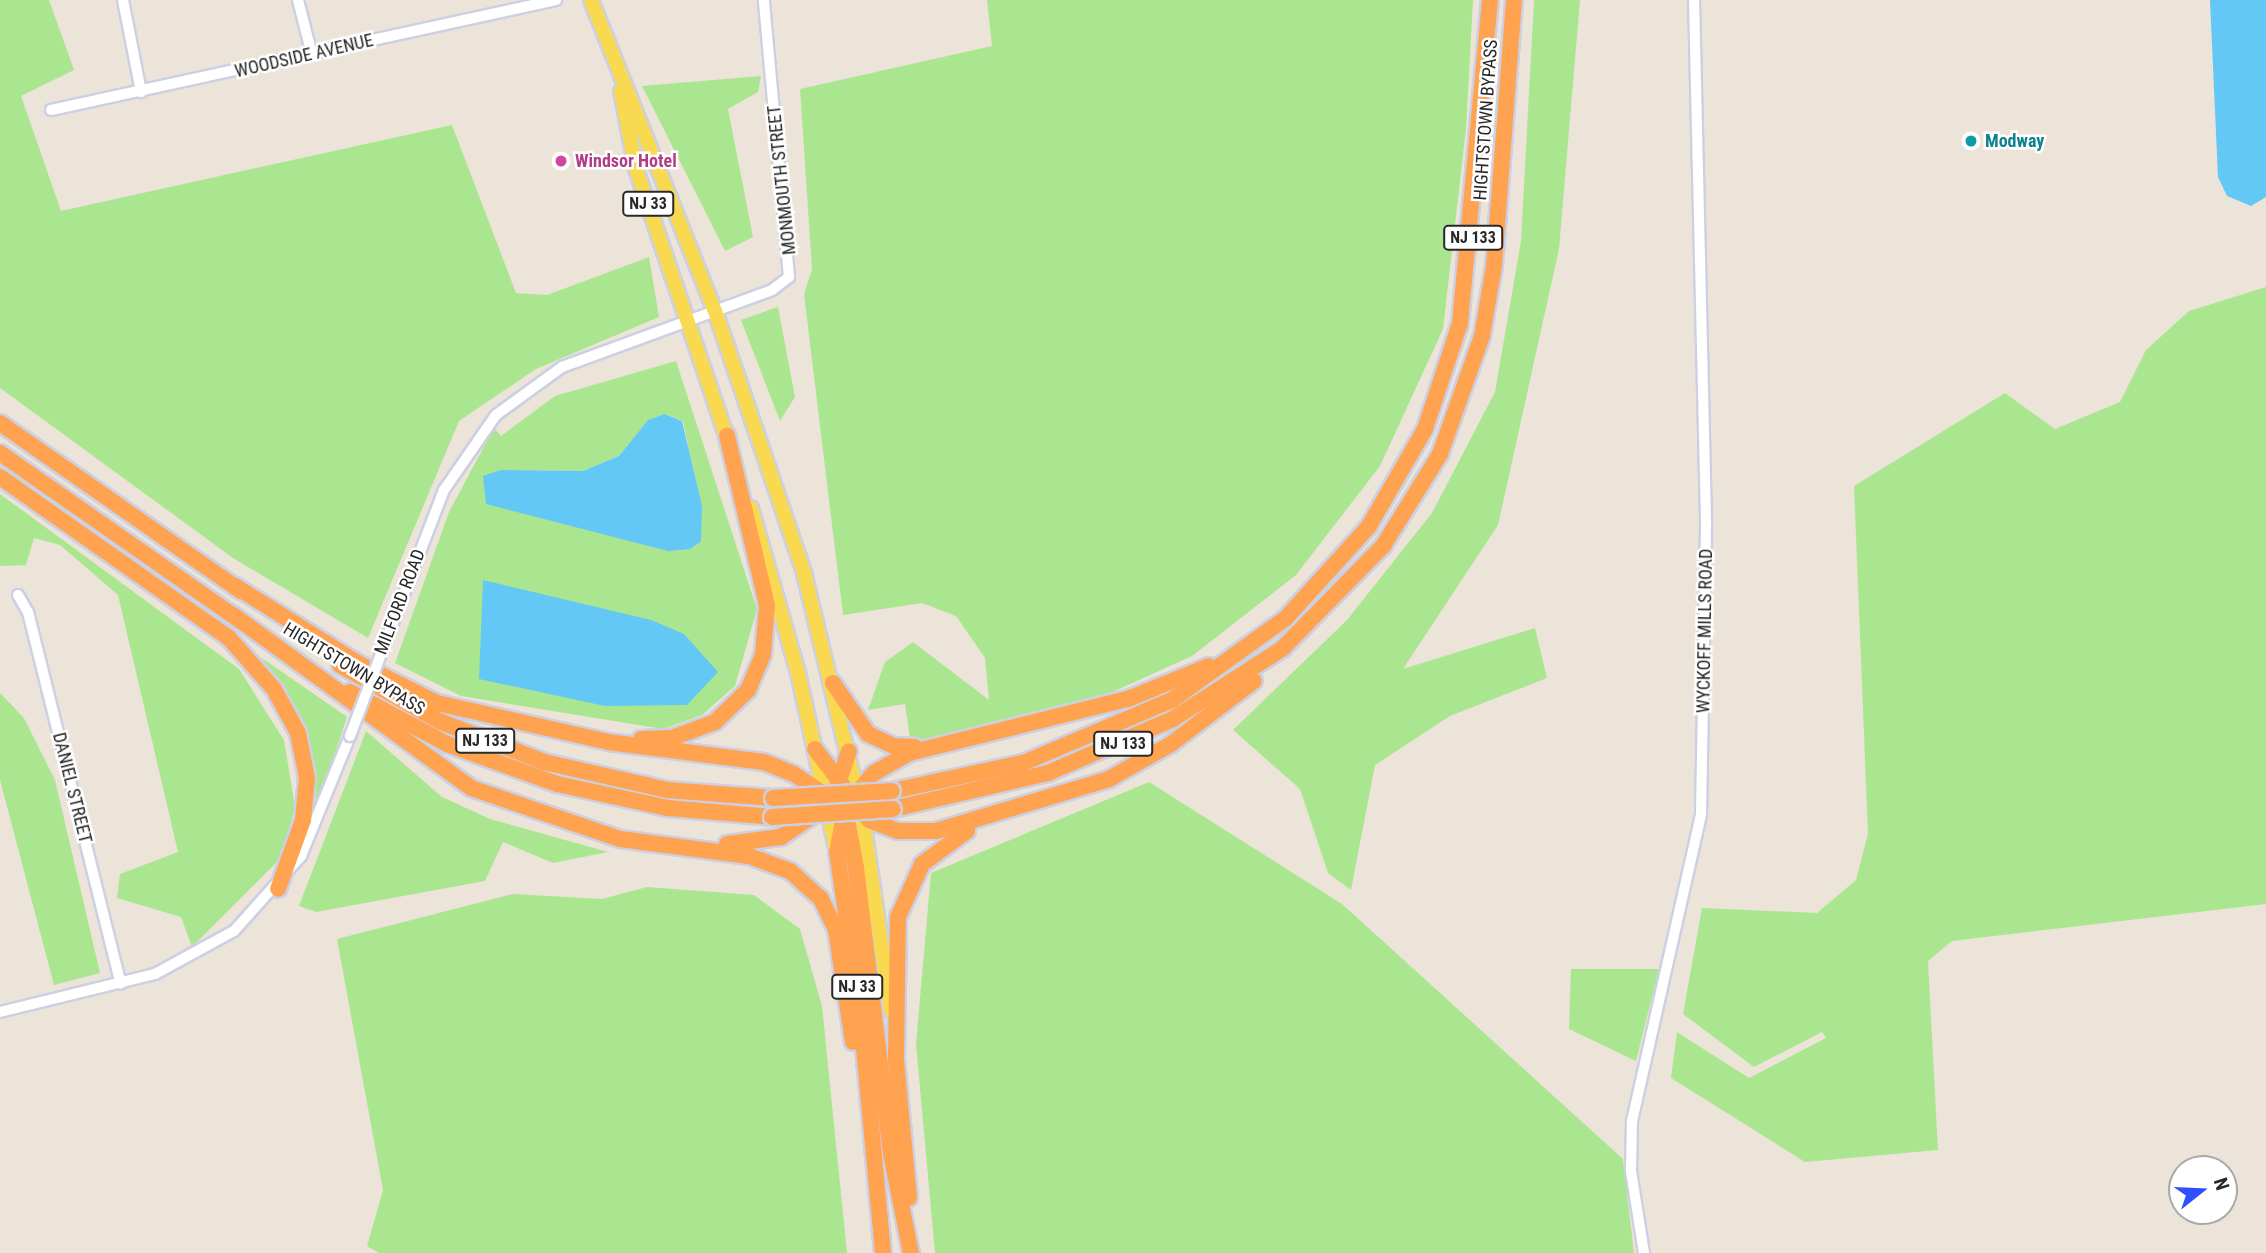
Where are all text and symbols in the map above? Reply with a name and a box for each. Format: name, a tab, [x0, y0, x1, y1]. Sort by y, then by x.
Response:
street label: WOODSIDE AVENUE	[233, 30, 375, 82]
street label: HIGHTSTOWN BYPASS	[1470, 39, 1502, 201]
street label: MONMOUTH STREET	[763, 104, 801, 256]
place label: Modway	[1985, 130, 2044, 152]
marker: Modway	[1963, 133, 1979, 149]
place label: Windsor Hotel	[575, 150, 677, 172]
marker: Windsor Hotel	[553, 153, 569, 169]
road number: NJ 33	[622, 192, 674, 216]
road number: NJ 133	[1442, 226, 1504, 250]
street label: MILFORD ROAD	[370, 546, 430, 658]
street label: WYCKOFF MILLS ROAD	[1693, 549, 1717, 713]
street label: HIGHTSTOWN BYPASS	[279, 618, 429, 720]
road number: NJ 133	[454, 728, 516, 754]
street label: DANIEL STREET	[48, 730, 96, 846]
road number: NJ 133	[1092, 732, 1154, 757]
road number: NJ 33	[831, 974, 883, 1000]
north arrow	[2168, 1155, 2238, 1225]
text: N	[2209, 1175, 2234, 1193]

